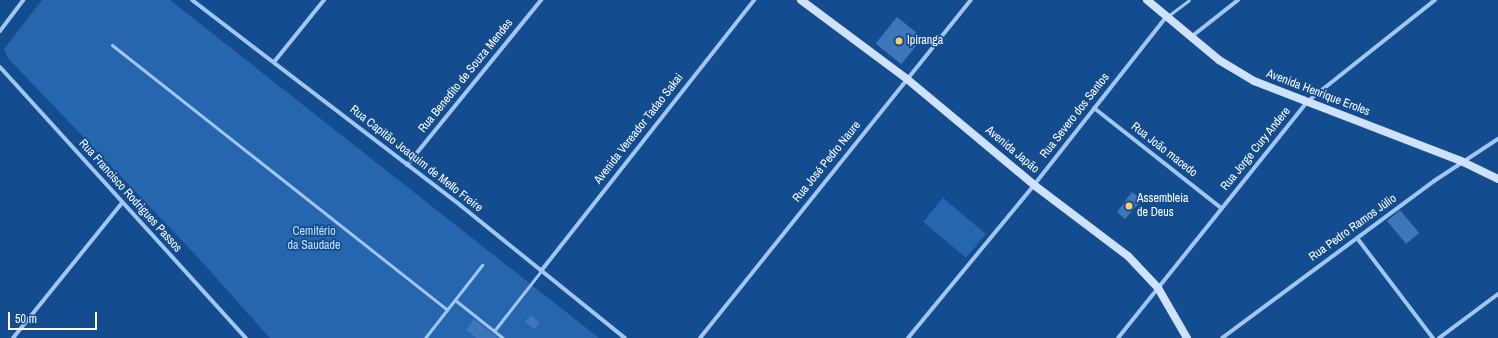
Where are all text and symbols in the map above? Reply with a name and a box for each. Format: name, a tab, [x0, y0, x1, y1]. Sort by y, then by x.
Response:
street label: Rua Benedito de Souza Mendes	[416, 16, 516, 136]
place label: Ipiranga	[907, 34, 943, 48]
marker: Ipiranga	[894, 36, 904, 46]
street label: Avenida Henrique Eroles	[1264, 67, 1372, 119]
street label: Avenida Vereador Tadao Sakai	[591, 71, 687, 187]
street label: Rua Severo dos Santos	[1037, 71, 1113, 161]
street label: Rua Capitão Joaquim de Mello Freire	[347, 103, 485, 215]
street label: Rua Jorge Cury Andere	[1218, 104, 1294, 194]
street label: Rua José Pedro Naure	[790, 119, 864, 205]
street label: Rua João macedo	[1128, 120, 1200, 180]
street label: Avenida Japão	[982, 123, 1042, 177]
street label: Rua Francisco Rodrigues Passos	[75, 137, 185, 255]
street label: Rua Pedro Ramos Júlio	[1307, 191, 1399, 265]
place label: Assembleia de Deus	[1137, 192, 1188, 220]
marker: Assembleia de Deus	[1124, 201, 1134, 211]
park label: Cemitério da Saudade	[287, 225, 341, 253]
scale bar	[10, 304, 99, 330]
text: 50 m	[15, 311, 37, 327]

